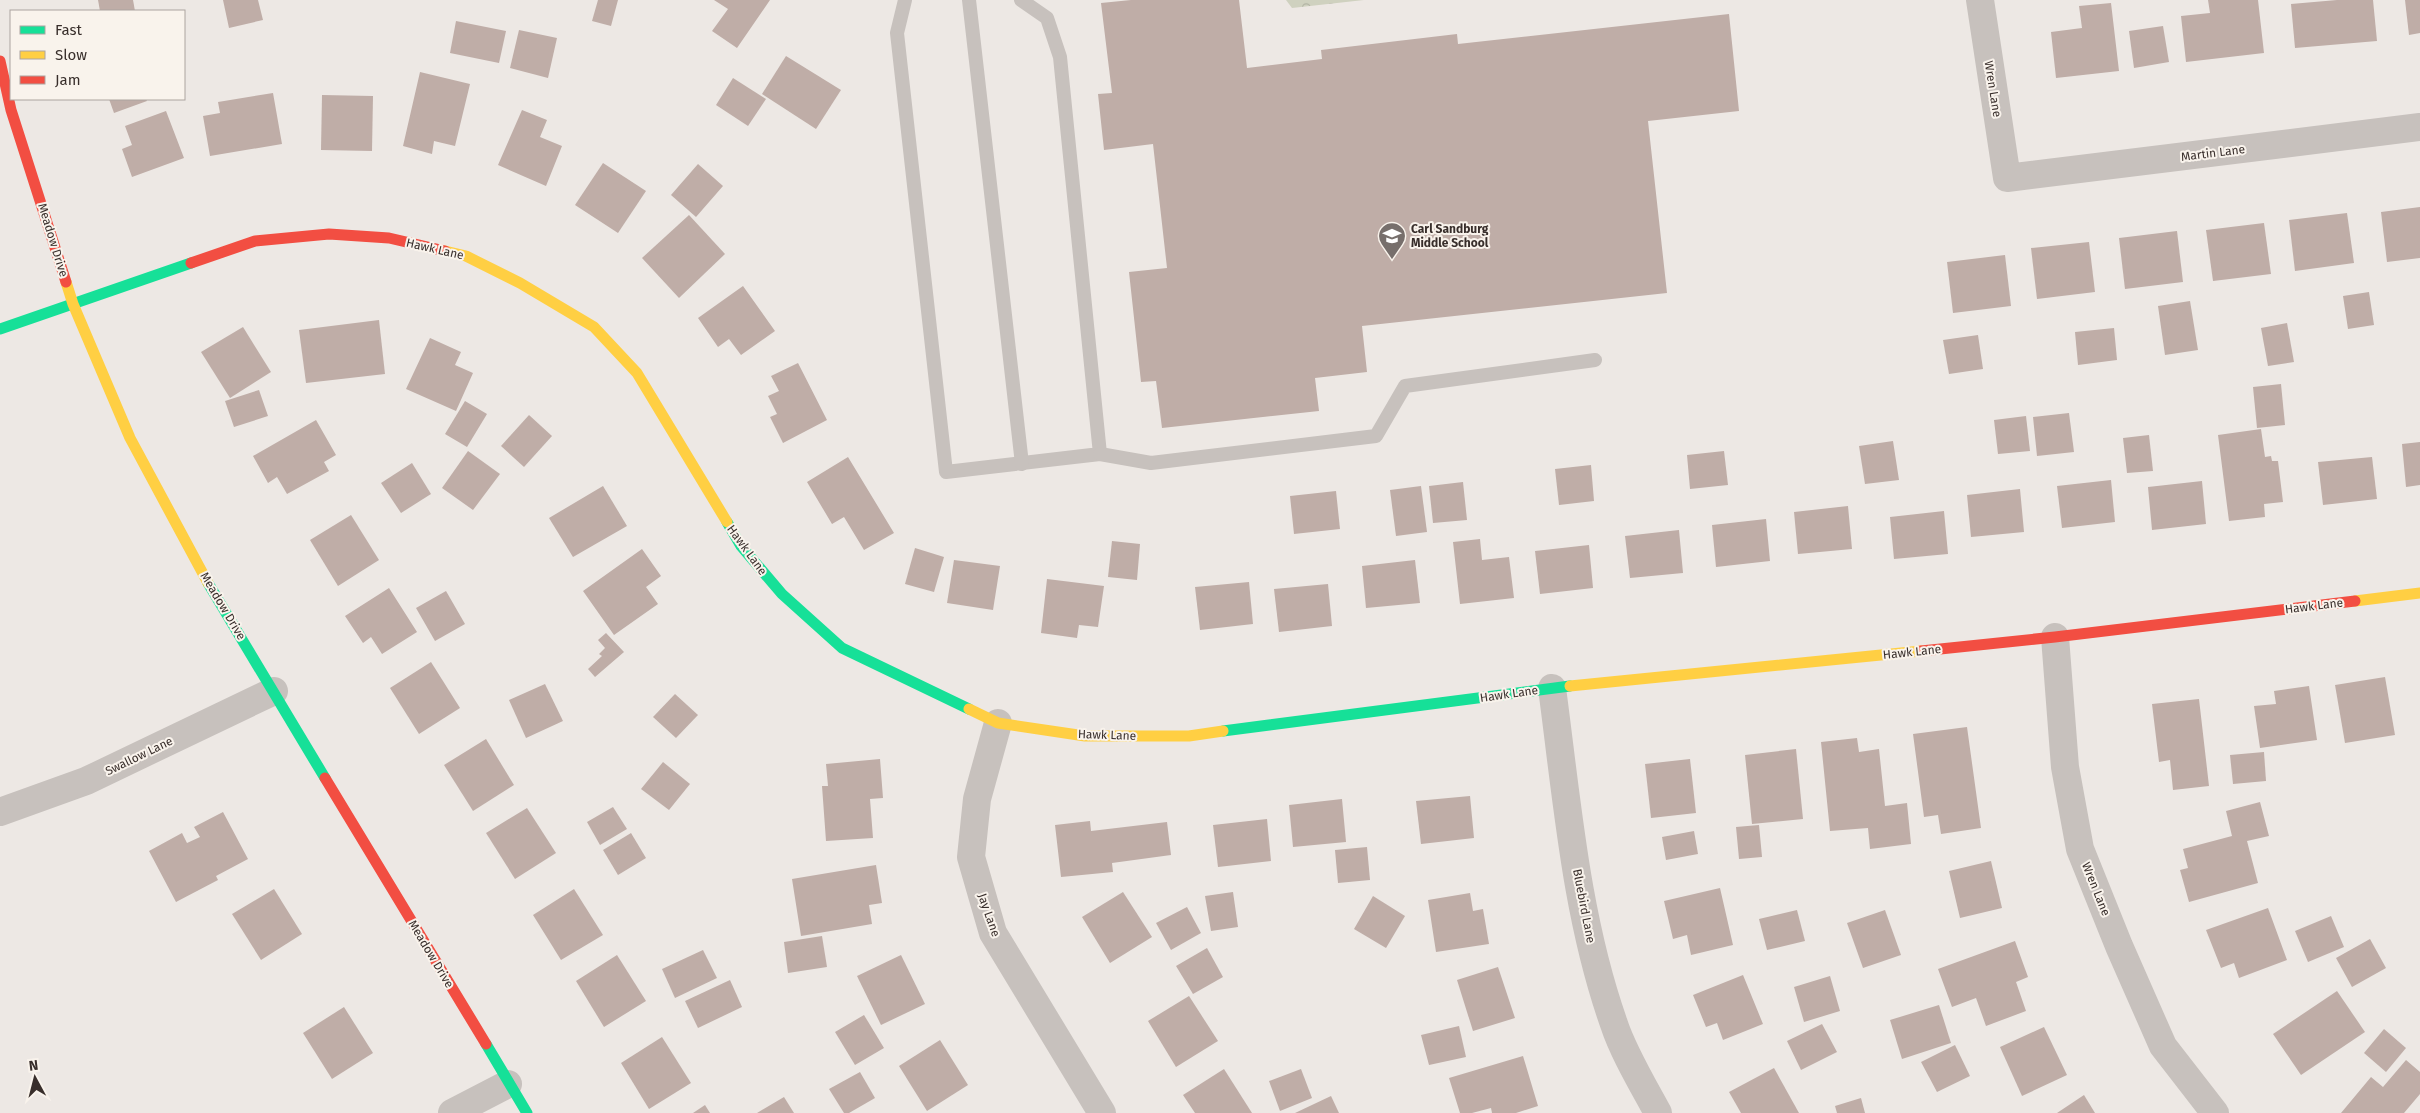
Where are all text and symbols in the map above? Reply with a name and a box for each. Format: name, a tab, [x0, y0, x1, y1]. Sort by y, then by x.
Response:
legend	[10, 10, 185, 100]
text: Fast	[55, 21, 82, 39]
text: Slow	[55, 46, 87, 64]
street label: Wren Lane	[1982, 60, 2004, 118]
text: Jam	[55, 71, 81, 89]
street label: Martin Lane	[2180, 142, 2246, 164]
street label: Meadow Drive	[35, 201, 71, 279]
school or university icon: Carl Sandburg Middle School	[1377, 221, 1407, 260]
place label: Carl Sandburg Middle School	[1411, 222, 1489, 250]
street label: Hawk Lane	[405, 236, 465, 262]
street label: Hawk Lane	[724, 522, 770, 578]
street label: Meadow Drive	[197, 570, 249, 642]
street label: Hawk Lane	[2284, 595, 2344, 617]
street label: Hawk Lane	[1882, 642, 1942, 662]
street label: Hawk Lane	[1479, 683, 1539, 705]
street label: Hawk Lane	[1078, 727, 1136, 743]
street label: Swallow Lane	[103, 734, 175, 778]
street label: Wren Lane	[2079, 860, 2113, 918]
street label: Bluebird Lane	[1570, 868, 1598, 944]
street label: Jay Lane	[975, 891, 1003, 939]
street label: Meadow Drive	[405, 918, 457, 990]
north arrow	[10, 1053, 60, 1103]
text: N	[28, 1057, 39, 1075]

